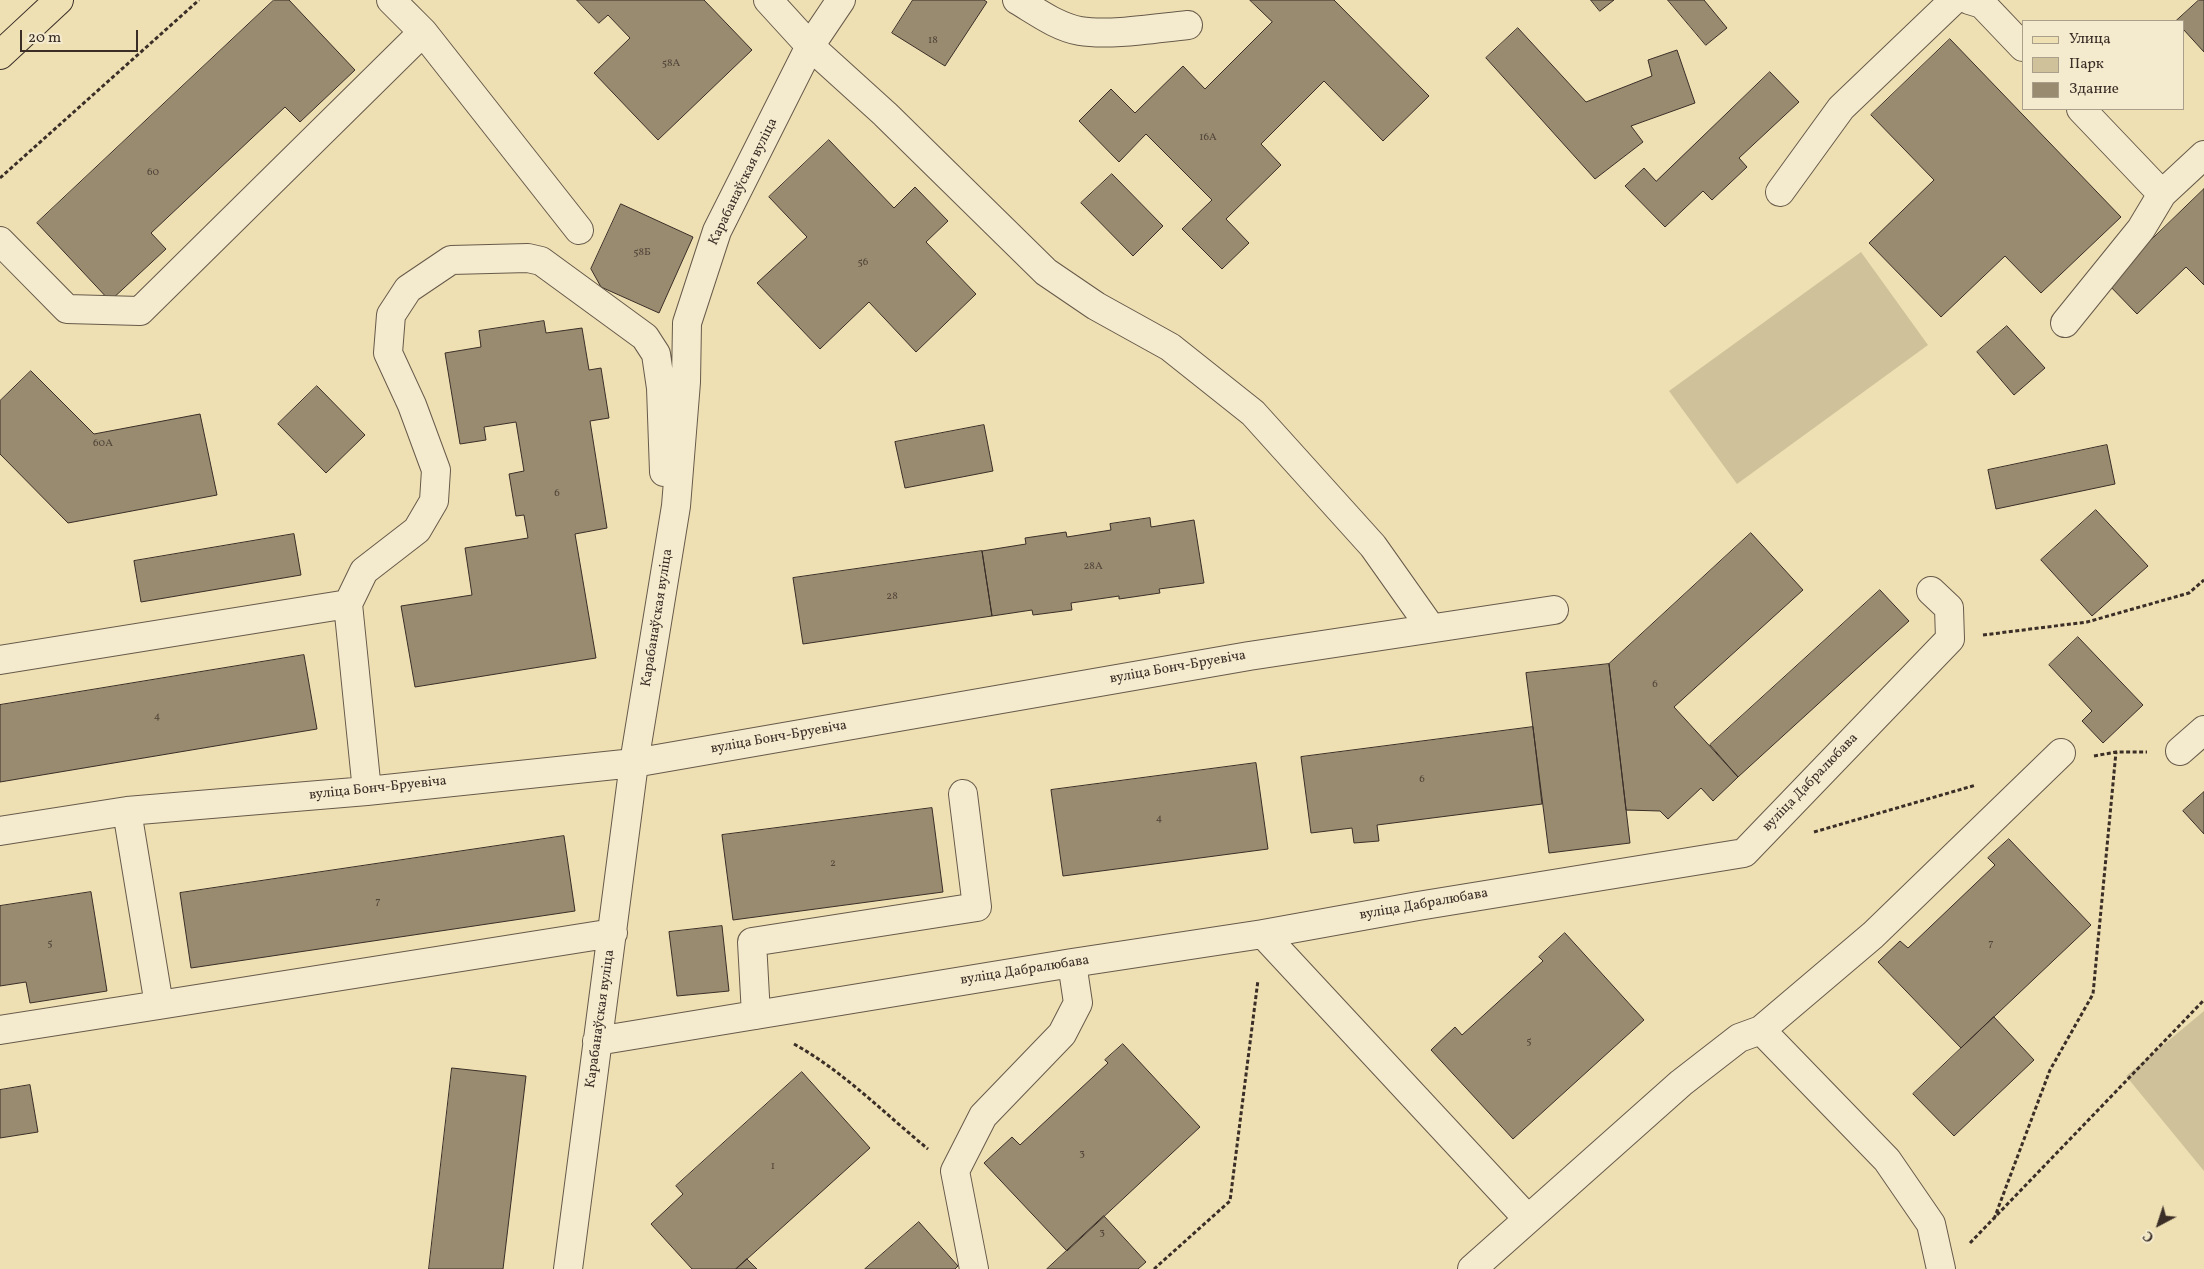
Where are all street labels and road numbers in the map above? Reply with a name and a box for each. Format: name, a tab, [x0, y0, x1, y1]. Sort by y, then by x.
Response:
street label: Карабанаўская вуліца	[706, 116, 782, 248]
street label: Карабанаўская вуліца	[639, 548, 677, 688]
street label: вуліца Бонч-Бруевіча	[1109, 648, 1247, 688]
street label: вуліца Бонч-Бруевіча	[710, 718, 848, 758]
street label: вуліца Дабралюбава	[1760, 730, 1862, 836]
street label: вуліца Бонч-Бруевіча	[308, 773, 448, 805]
street label: вуліца Дабралюбава	[1358, 885, 1490, 925]
street label: Карабанаўская вуліца	[583, 949, 619, 1089]
street label: вуліца Дабралюбава	[959, 953, 1091, 989]

